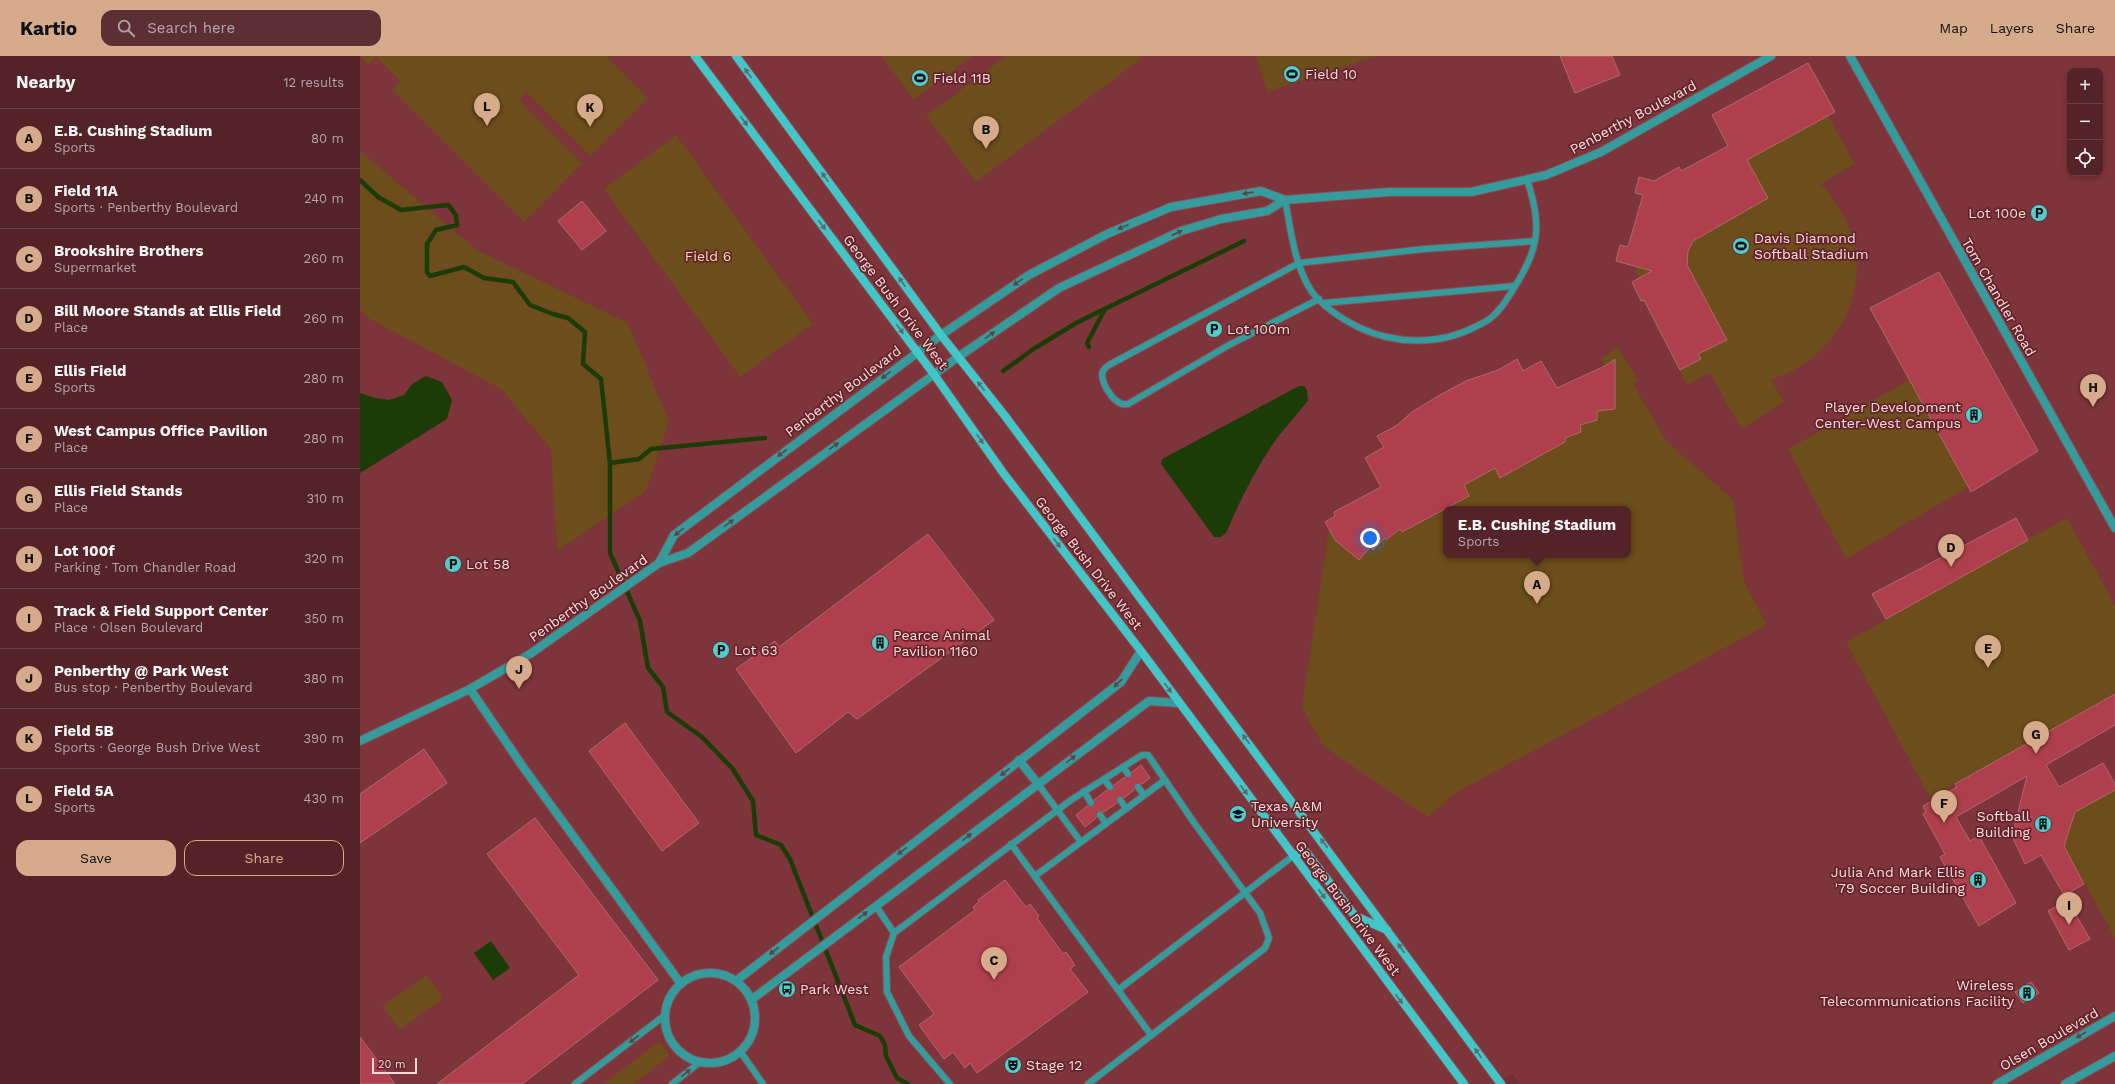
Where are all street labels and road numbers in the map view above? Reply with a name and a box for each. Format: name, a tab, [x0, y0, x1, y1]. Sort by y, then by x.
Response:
street label: Penberthy Boulevard	[1567, 77, 1699, 157]
street label: George Bush Drive West	[840, 232, 952, 373]
street label: Tom Chandler Road	[1959, 235, 2039, 359]
street label: Penberthy Boulevard	[782, 342, 904, 440]
street label: George Bush Drive West	[1032, 493, 1146, 633]
street label: Penberthy Boulevard	[526, 551, 650, 645]
street label: George Bush Drive West	[1292, 838, 1404, 979]
street label: Olsen Boulevard	[1997, 1004, 2101, 1074]

